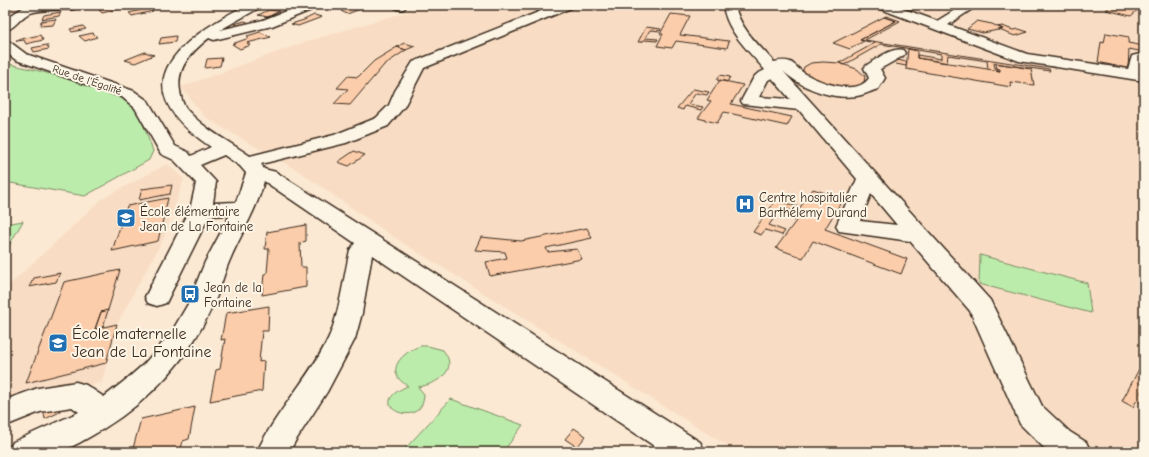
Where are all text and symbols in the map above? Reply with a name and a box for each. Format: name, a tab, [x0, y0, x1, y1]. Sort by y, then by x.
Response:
street label: Rue de l'Égalité	[51, 61, 124, 98]
place label: Centre hospitalier Barthélemy Durand	[759, 190, 867, 220]
hospital icon: Centre hospitalier Barthélemy Durand	[734, 193, 756, 215]
place label: École élémentaire Jean de La Fontaine	[140, 203, 254, 234]
school or university icon: École élémentaire Jean de La Fontaine	[115, 207, 137, 229]
place label: Jean de la Fontaine	[204, 280, 262, 310]
bus stop icon: Jean de la Fontaine	[179, 283, 201, 305]
place label: École maternelle Jean de La Fontaine	[72, 324, 211, 361]
school or university icon: École maternelle Jean de La Fontaine	[47, 332, 69, 354]

